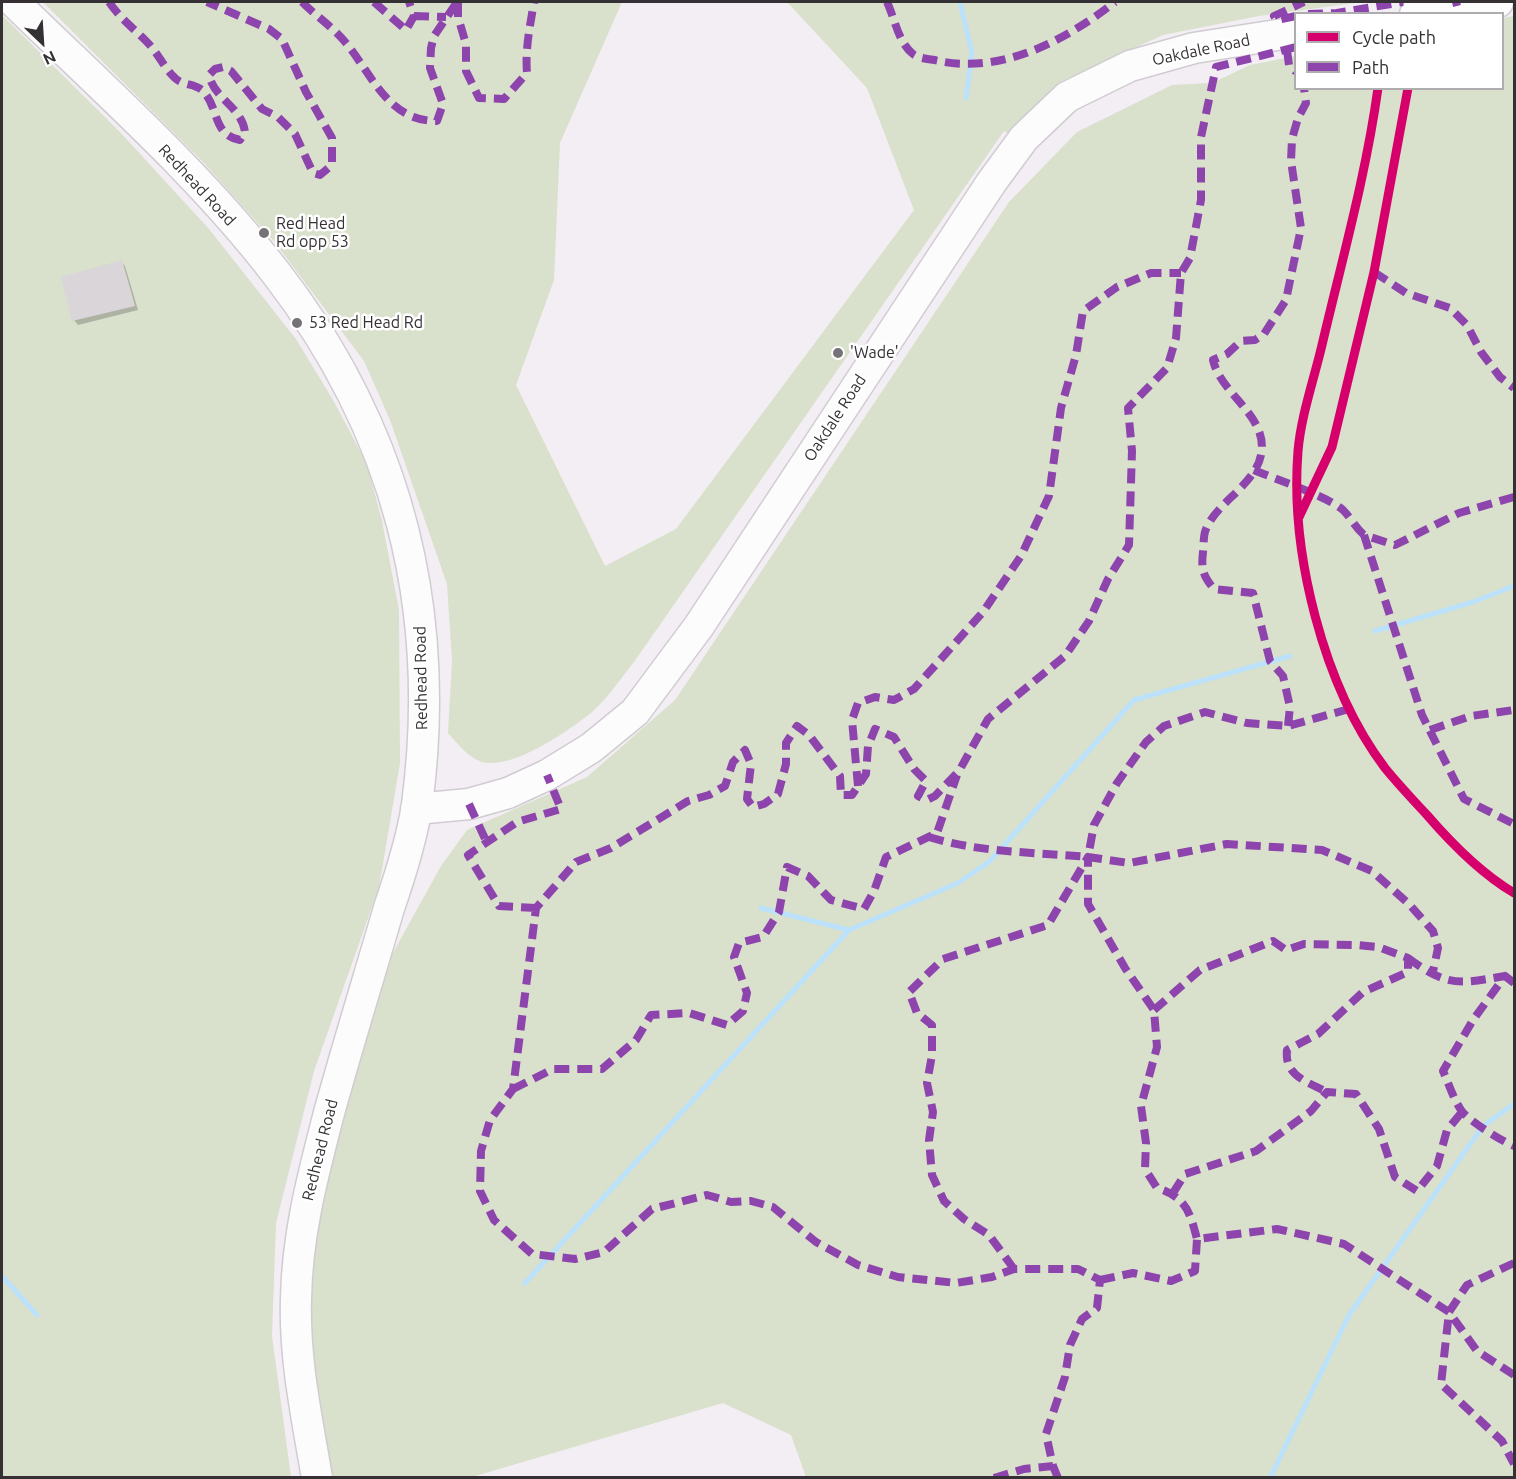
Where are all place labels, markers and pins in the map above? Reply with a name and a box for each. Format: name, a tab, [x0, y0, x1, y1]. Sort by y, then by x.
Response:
place label: Red Head Rd opp 53	[276, 214, 349, 252]
marker: Red Head Rd opp 53	[257, 226, 271, 240]
place label: 53 Red Head Rd	[309, 313, 423, 333]
marker: 53 Red Head Rd	[290, 316, 304, 330]
place label: 'Wade'	[850, 343, 899, 363]
marker: 'Wade'	[831, 346, 845, 360]

